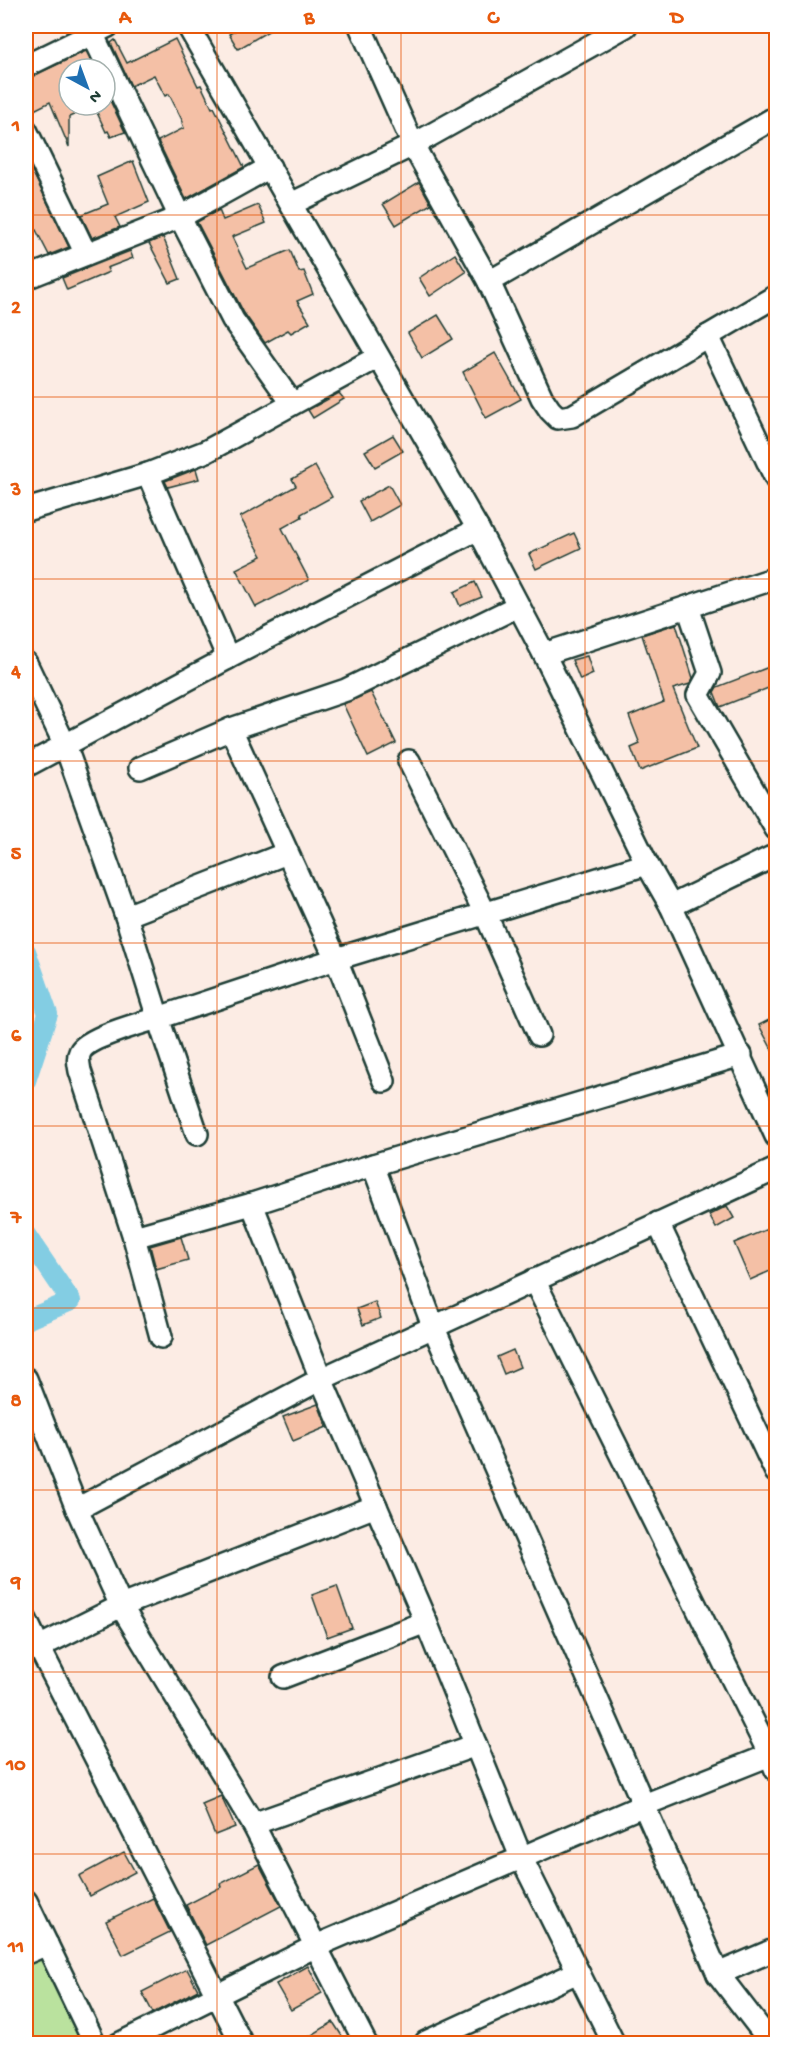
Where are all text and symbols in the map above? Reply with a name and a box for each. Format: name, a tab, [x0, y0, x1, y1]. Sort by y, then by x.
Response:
text: A	[118, 8, 133, 31]
text: B	[303, 8, 315, 31]
text: C	[487, 8, 501, 31]
text: D	[668, 8, 684, 31]
north arrow	[57, 57, 117, 117]
text: N	[84, 85, 105, 107]
text: 1	[11, 116, 20, 139]
text: 2	[11, 298, 21, 321]
text: 3	[10, 480, 21, 503]
text: 4	[10, 662, 21, 685]
text: 5	[11, 844, 22, 867]
text: 6	[11, 1026, 22, 1049]
text: 7	[10, 1208, 23, 1231]
text: 8	[11, 1391, 22, 1414]
text: 9	[10, 1573, 21, 1596]
text: 10	[5, 1755, 26, 1778]
text: 11	[7, 1937, 24, 1960]

